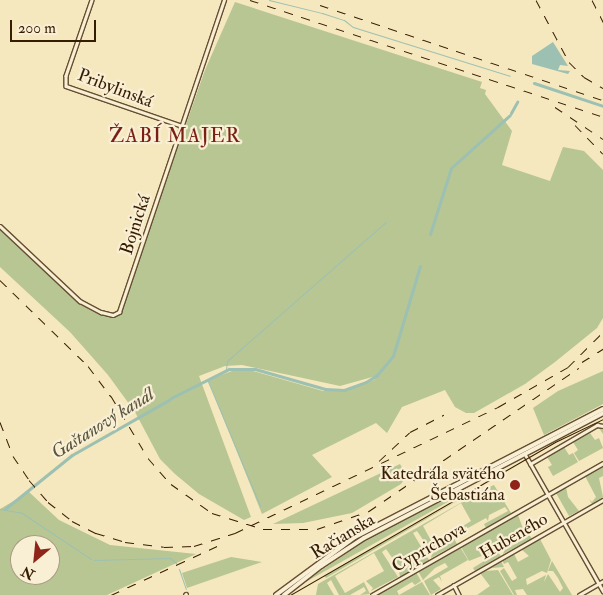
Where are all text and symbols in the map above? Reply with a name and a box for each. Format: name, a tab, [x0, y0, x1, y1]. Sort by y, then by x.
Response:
scale bar	[12, 10, 99, 42]
text: 200 m	[18, 19, 56, 38]
street label: Pribylinská	[74, 65, 156, 113]
district label: ŽABÍ MAJER	[108, 123, 242, 147]
street label: Bojnická	[116, 192, 156, 258]
water label: Gaštanový kanál	[47, 383, 159, 465]
place label: Katedrála svätého Šebastiána	[380, 464, 505, 506]
marker: Katedrála svätého Šebastiána	[509, 479, 521, 491]
street label: Račianska	[307, 509, 379, 565]
street label: Hubeného	[476, 509, 552, 565]
street label: Cyprichova	[388, 518, 470, 578]
north arrow	[10, 535, 60, 585]
text: N	[19, 562, 38, 583]

